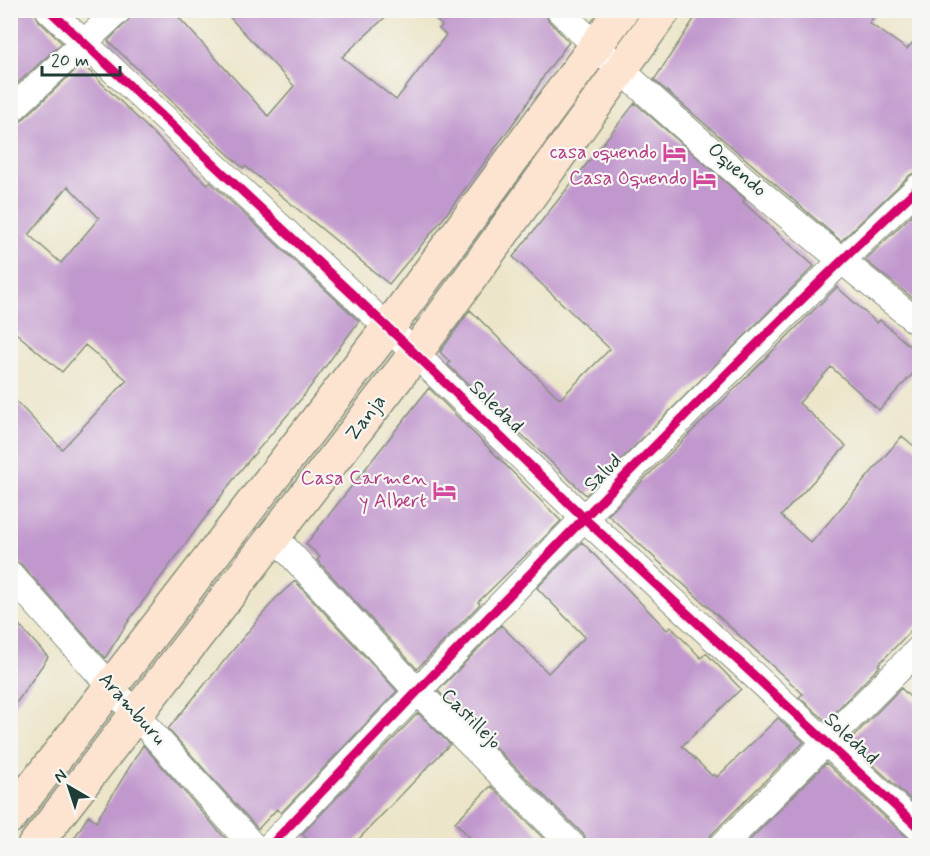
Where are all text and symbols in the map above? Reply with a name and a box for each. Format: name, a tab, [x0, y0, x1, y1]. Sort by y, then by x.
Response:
scale bar	[42, 39, 120, 77]
text: 20 m	[51, 49, 89, 73]
street label: Oquendo	[702, 137, 772, 203]
place label: casa oquendo	[550, 139, 657, 166]
hotel icon: casa oquendo	[662, 139, 688, 165]
place label: Casa Oquendo	[569, 165, 687, 192]
hotel icon: Casa Oquendo	[692, 165, 718, 191]
street label: Soledad	[463, 374, 529, 440]
street label: Zanja	[339, 389, 393, 447]
street label: Salud	[578, 448, 628, 498]
place label: Casa Carmen y Albert	[300, 465, 427, 515]
hotel icon: Casa Carmen y Albert	[432, 477, 458, 503]
street label: Aramburu	[92, 667, 172, 751]
street label: Castillejo	[435, 683, 507, 755]
street label: Soledad	[818, 707, 884, 771]
north arrow	[39, 757, 99, 817]
text: N	[50, 765, 71, 788]

